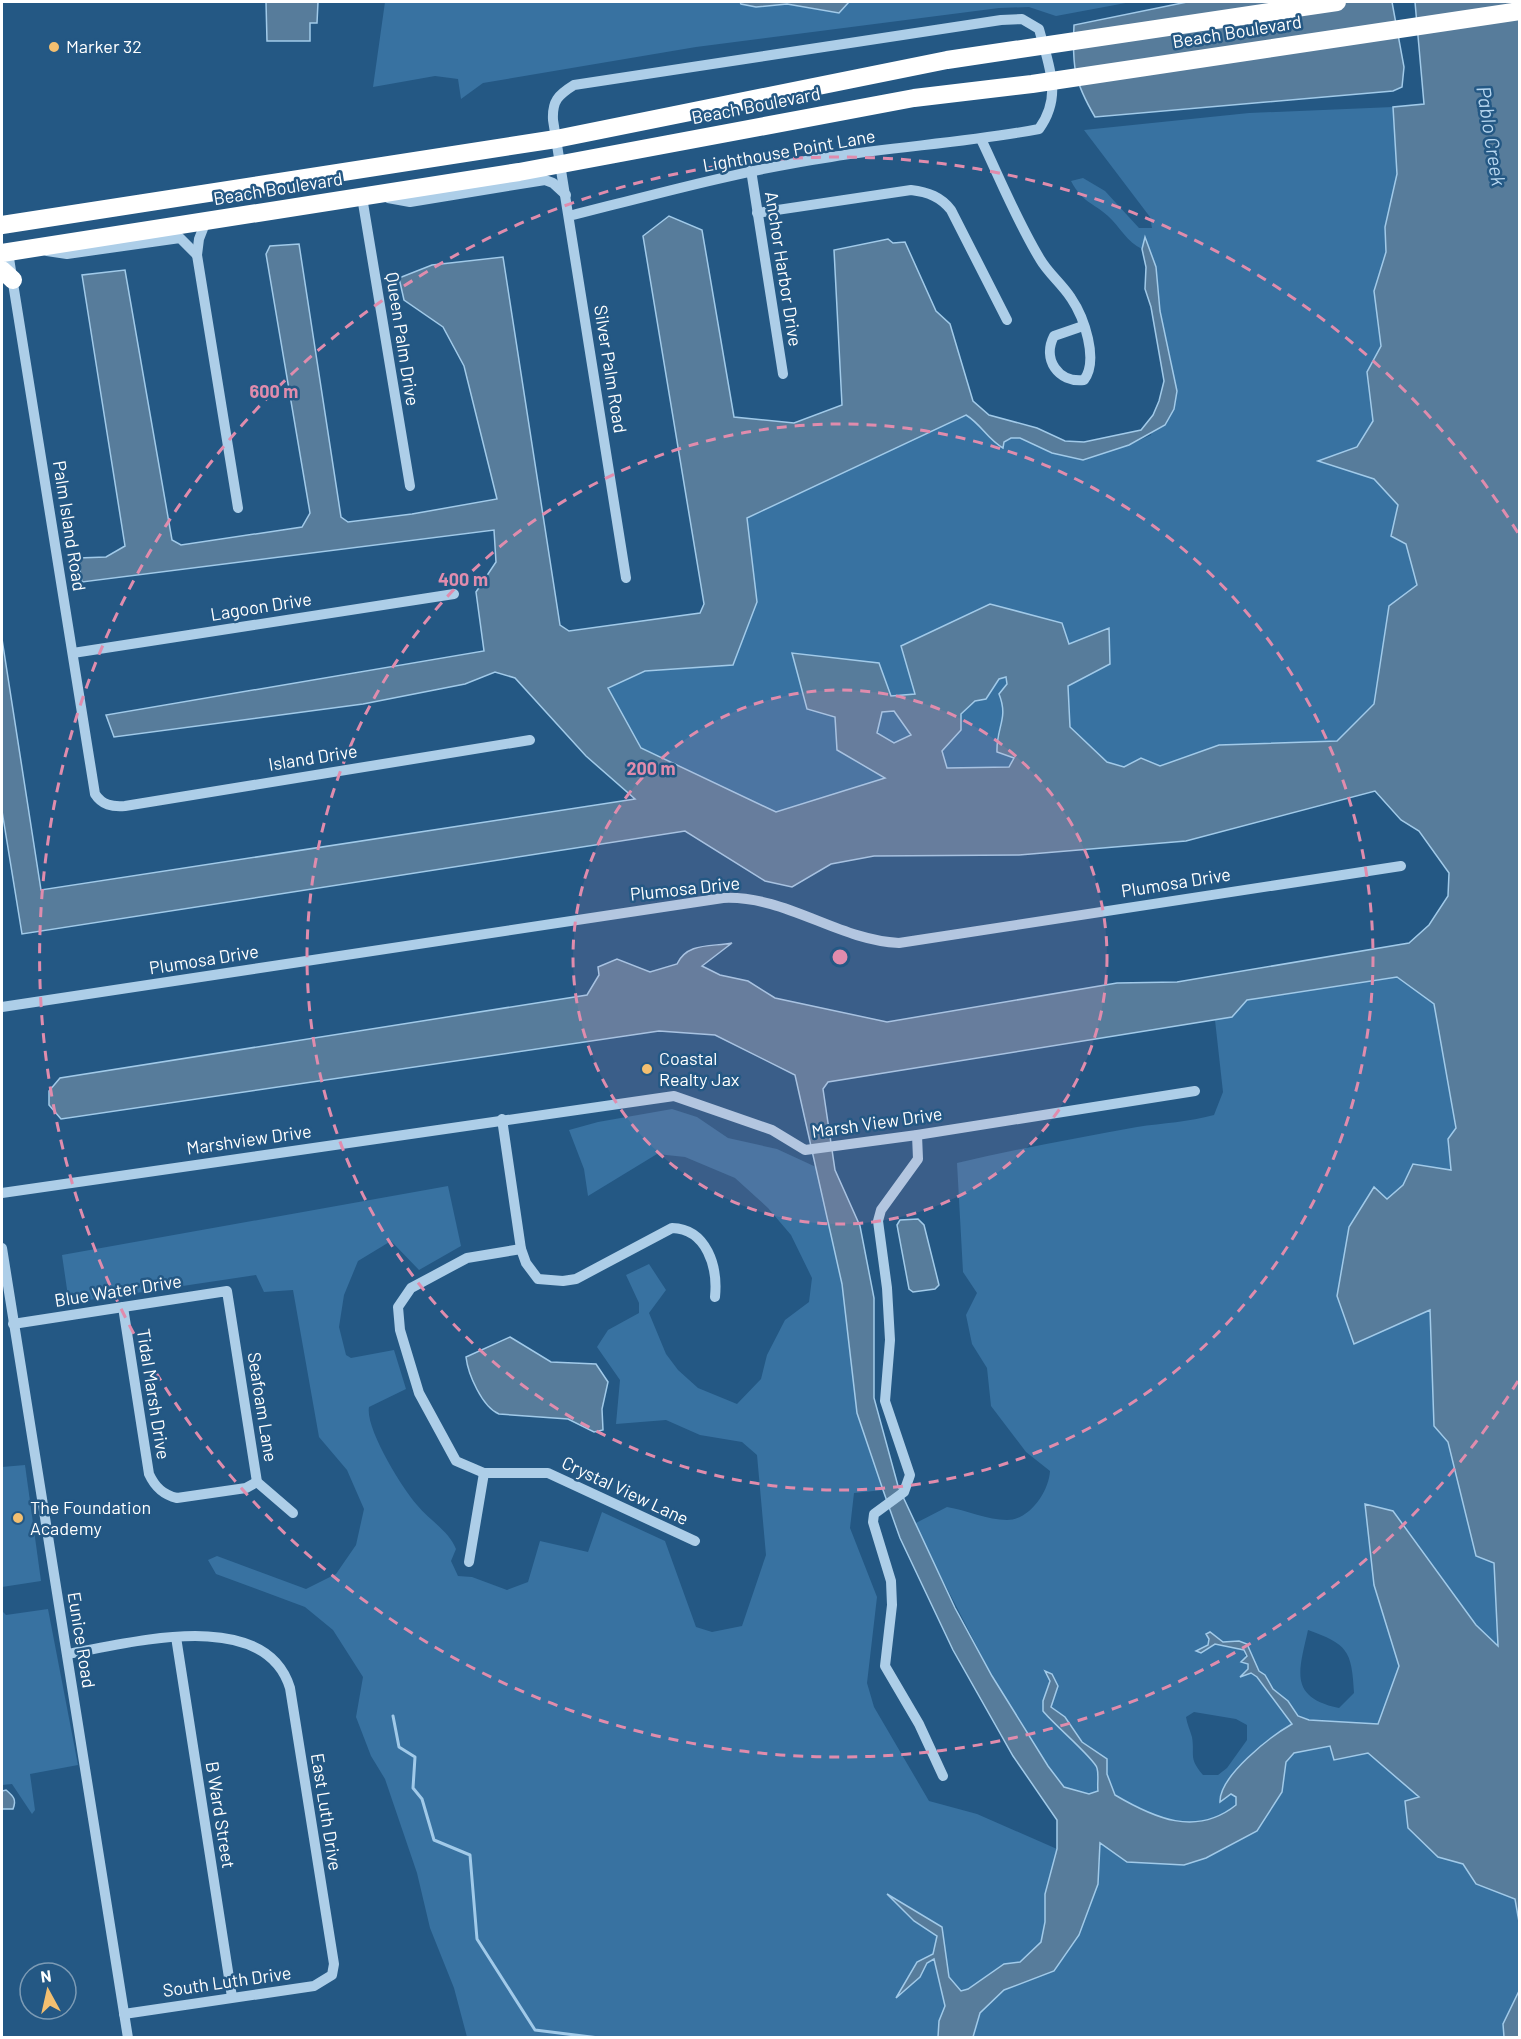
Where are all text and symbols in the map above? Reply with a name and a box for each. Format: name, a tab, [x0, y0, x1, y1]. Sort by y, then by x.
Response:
street label: Beach Boulevard	[1171, 10, 1303, 52]
place label: Marker 32	[66, 35, 142, 57]
marker: Marker 32	[47, 40, 61, 54]
street label: Beach Boulevard	[690, 82, 822, 128]
water label: Pablo Creek	[1472, 84, 1512, 188]
street label: Lighthouse Point Lane	[701, 124, 877, 176]
street label: Beach Boulevard	[212, 167, 344, 209]
street label: Anchor Harbor Drive	[761, 190, 807, 348]
street label: Queen Palm Drive	[382, 270, 424, 407]
street label: Silver Palm Road	[590, 303, 632, 435]
text: 600 m	[250, 380, 298, 402]
street label: Palm Island Road	[49, 459, 91, 593]
text: 400 m	[438, 568, 488, 590]
street label: Lagoon Drive	[209, 587, 313, 625]
street label: Island Drive	[267, 739, 359, 775]
text: 200 m	[626, 757, 676, 779]
street label: Plumosa Drive	[1120, 862, 1232, 902]
street label: Plumosa Drive	[629, 871, 741, 905]
street label: Plumosa Drive	[148, 939, 260, 979]
centre of rings	[830, 947, 850, 967]
place label: Coastal Realty Jax	[659, 1047, 740, 1090]
marker: Coastal Realty Jax	[640, 1062, 654, 1076]
street label: Marsh View Drive	[810, 1102, 944, 1142]
street label: Marshview Drive	[185, 1119, 313, 1159]
street label: Blue Water Drive	[53, 1269, 183, 1311]
street label: Tidal Marsh Drive	[133, 1327, 175, 1461]
street label: Seafoam Lane	[243, 1350, 283, 1463]
street label: Crystal View Lane	[558, 1451, 692, 1529]
place label: The Foundation Academy	[30, 1496, 151, 1539]
marker: The Foundation Academy	[11, 1511, 25, 1525]
street label: Eunice Road	[64, 1590, 100, 1690]
street label: East Luth Drive	[307, 1751, 347, 1872]
street label: B Ward Street	[202, 1760, 240, 1870]
north arrow	[18, 1961, 78, 2021]
street label: South Luth Drive	[161, 1961, 293, 2001]
text: N	[39, 1966, 52, 1986]

